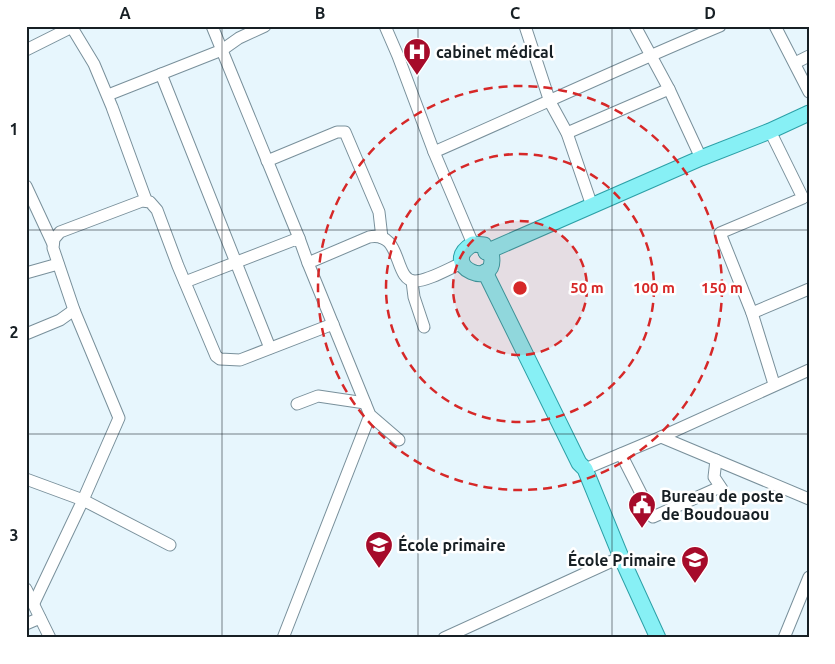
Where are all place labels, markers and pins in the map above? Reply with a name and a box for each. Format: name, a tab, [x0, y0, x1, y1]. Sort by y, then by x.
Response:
hospital icon: cabinet médical	[402, 37, 432, 76]
place label: cabinet médical	[436, 43, 554, 61]
centre of rings	[511, 279, 529, 297]
place label: Bureau de poste de Boudouaou	[661, 487, 784, 523]
public building icon: Bureau de poste de Boudouaou	[627, 490, 657, 529]
school or university icon: École primaire	[364, 530, 394, 569]
place label: École primaire	[398, 534, 506, 554]
school or university icon: École Primaire	[680, 545, 710, 584]
place label: École Primaire	[568, 549, 676, 569]

